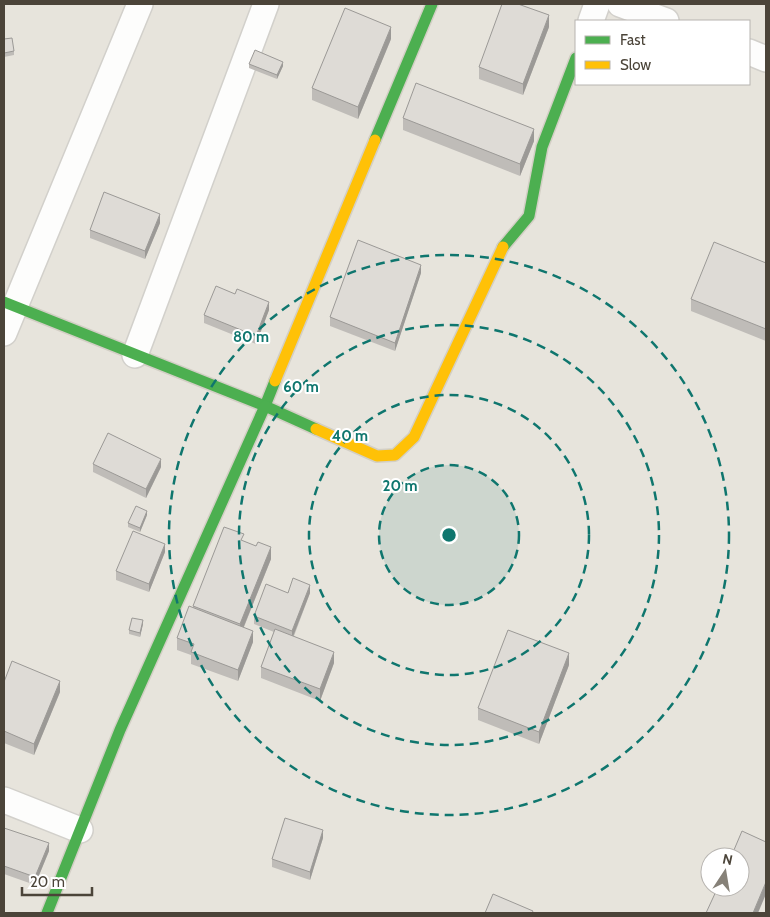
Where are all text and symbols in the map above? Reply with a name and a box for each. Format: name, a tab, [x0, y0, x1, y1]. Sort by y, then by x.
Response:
legend	[575, 20, 750, 85]
text: Fast	[620, 31, 645, 49]
text: Slow	[620, 56, 651, 74]
text: 80 m	[233, 328, 269, 346]
text: 60 m	[283, 378, 319, 396]
text: 40 m	[332, 427, 368, 445]
text: 20 m	[383, 477, 417, 495]
centre of rings	[440, 526, 458, 544]
north arrow	[700, 847, 750, 897]
text: N	[721, 849, 734, 869]
scale bar	[22, 864, 92, 896]
text: 20 m	[30, 873, 65, 891]

